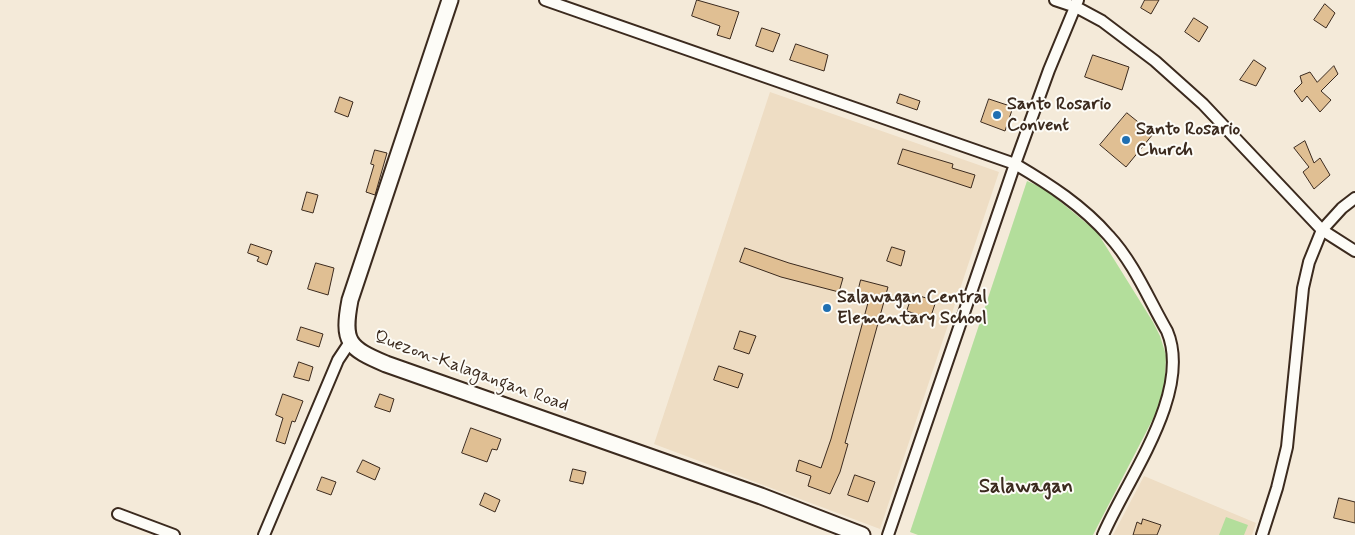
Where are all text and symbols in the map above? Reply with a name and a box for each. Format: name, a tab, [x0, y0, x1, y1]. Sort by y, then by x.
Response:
place label: Santo Rosario Convent	[1007, 94, 1111, 136]
marker: Santo Rosario Convent	[991, 109, 1003, 121]
place label: Santo Rosario Church	[1136, 119, 1240, 162]
marker: Santo Rosario Church	[1120, 134, 1132, 146]
place label: Salawagan Central Elementary School	[837, 287, 987, 330]
marker: Salawagan Central Elementary School	[821, 302, 833, 314]
street label: Quezon-Kalagangan Road	[371, 327, 571, 417]
district label: Salawagan	[979, 476, 1073, 500]

